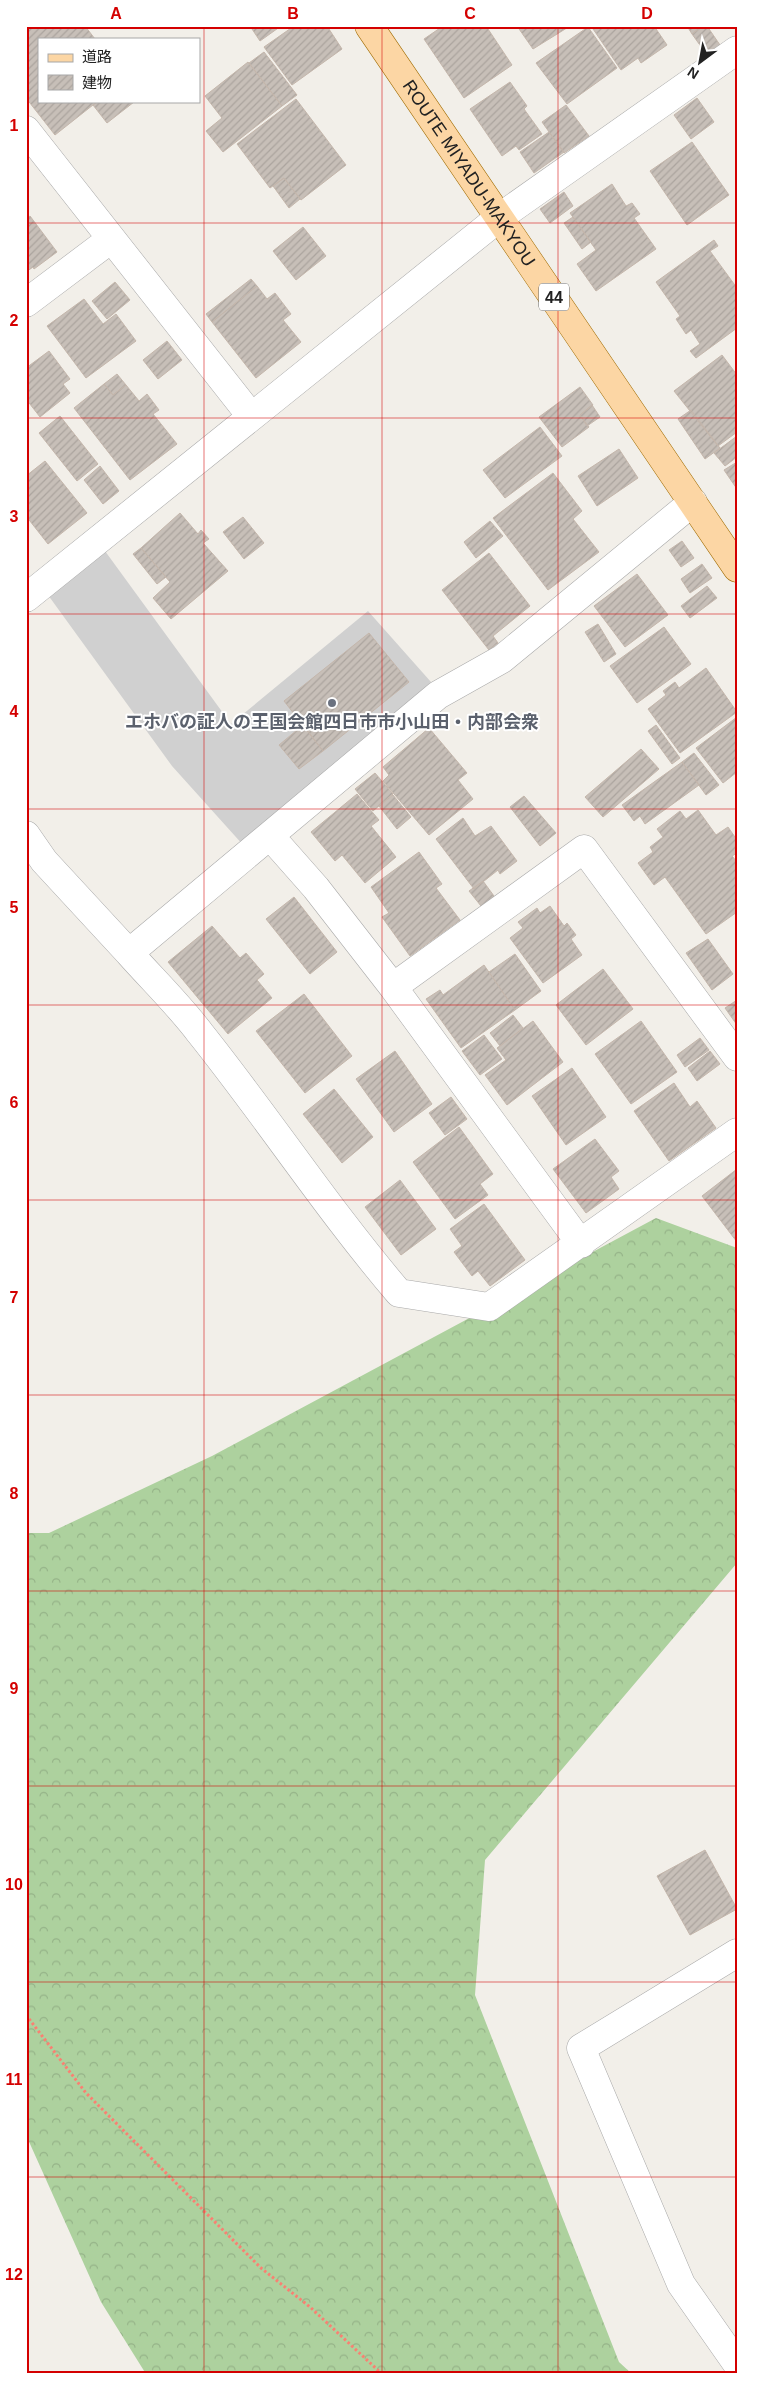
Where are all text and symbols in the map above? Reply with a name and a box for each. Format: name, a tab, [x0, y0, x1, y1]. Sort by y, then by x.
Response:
text: A	[110, 5, 122, 22]
text: B	[287, 5, 299, 22]
text: C	[464, 5, 476, 22]
text: D	[641, 5, 653, 22]
legend	[38, 38, 200, 102]
north arrow	[676, 38, 726, 88]
text: 道路	[82, 48, 112, 65]
text: N	[685, 64, 702, 82]
text: 建物	[82, 74, 112, 91]
street label: ROUTE MIYADU-MAKYOU	[399, 76, 539, 270]
text: 1	[10, 117, 19, 134]
road number: 44	[539, 284, 569, 310]
text: 2	[10, 312, 19, 329]
text: 3	[10, 508, 19, 525]
marker: エホバの証人の王国会館四日市市小山田・内部会衆	[326, 697, 338, 709]
text: 4	[10, 703, 19, 720]
place label: エホバの証人の王国会館四日市市小山田・内部会衆	[125, 712, 539, 732]
text: 5	[10, 899, 19, 916]
text: 6	[10, 1094, 19, 1111]
text: 7	[10, 1289, 19, 1306]
text: 8	[10, 1485, 19, 1502]
text: 9	[10, 1680, 19, 1697]
text: 10	[5, 1876, 23, 1893]
text: 11	[6, 2071, 23, 2088]
text: 12	[5, 2266, 23, 2283]

